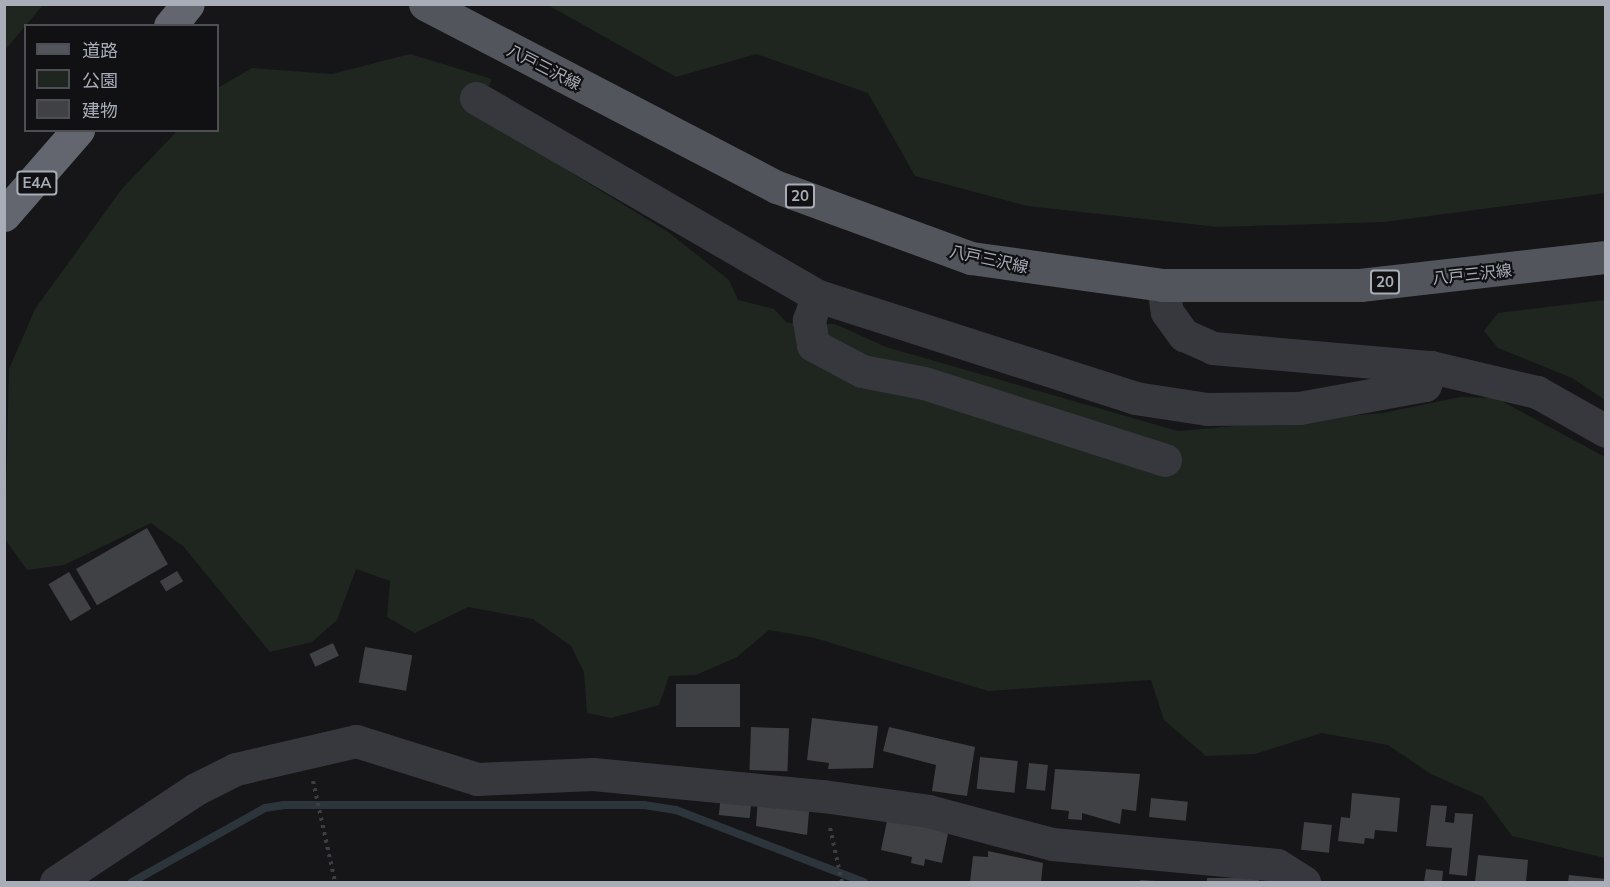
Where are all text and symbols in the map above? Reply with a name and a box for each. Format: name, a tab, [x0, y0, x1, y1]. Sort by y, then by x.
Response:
legend	[24, 24, 219, 132]
text: 道路	[82, 39, 118, 62]
street label: 八戸三沢線	[504, 40, 584, 94]
text: 公園	[82, 69, 118, 92]
text: 建物	[82, 99, 118, 122]
road number: E4A	[16, 171, 58, 195]
road number: 20	[785, 184, 815, 208]
street label: 八戸三沢線	[948, 241, 1030, 277]
street label: 八戸三沢線	[1431, 260, 1513, 288]
road number: 20	[1370, 270, 1400, 294]

